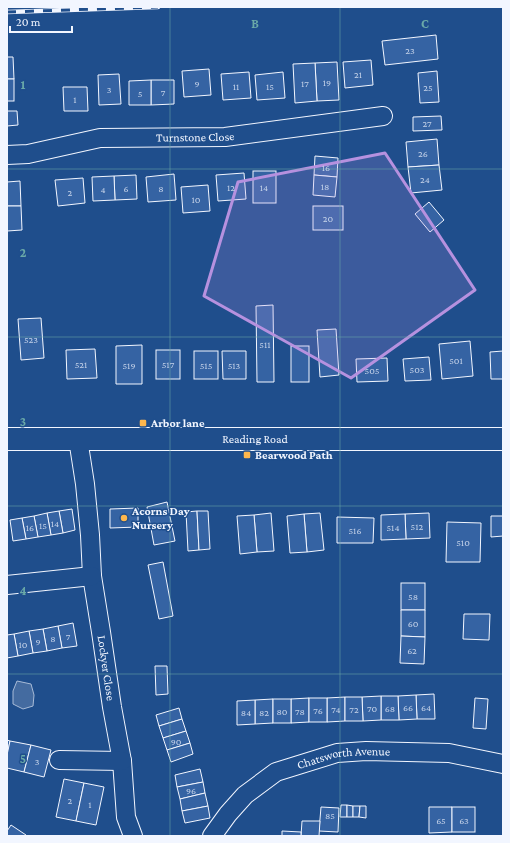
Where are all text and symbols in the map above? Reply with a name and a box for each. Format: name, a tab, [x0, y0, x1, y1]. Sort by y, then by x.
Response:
scale bar	[10, 8, 72, 34]
text: 20 m	[16, 15, 41, 29]
text: B	[251, 16, 259, 31]
text: C	[421, 16, 429, 31]
house number: 23	[405, 45, 415, 56]
house number: 21	[354, 69, 362, 80]
text: 1	[21, 77, 26, 92]
house number: 19	[323, 77, 331, 88]
house number: 9	[194, 78, 200, 89]
house number: 17	[301, 78, 309, 89]
house number: 11	[233, 81, 239, 92]
house number: 15	[266, 81, 274, 92]
house number: 25	[423, 82, 433, 93]
house number: 3	[107, 84, 112, 95]
house number: 7	[161, 87, 166, 98]
house number: 5	[138, 88, 143, 99]
house number: 1	[73, 94, 77, 105]
house number: 27	[422, 118, 432, 129]
street label: Turnstone Close	[156, 129, 235, 145]
house number: 26	[418, 148, 428, 159]
house number: 16	[322, 162, 330, 173]
house number: 24	[420, 174, 430, 185]
house number: 18	[321, 181, 329, 192]
house number: 12	[227, 182, 235, 193]
house number: 14	[260, 182, 268, 193]
house number: 6	[123, 183, 129, 194]
house number: 8	[158, 183, 164, 194]
house number: 4	[100, 184, 106, 195]
house number: 2	[68, 187, 73, 198]
house number: 10	[192, 194, 201, 205]
house number: 20	[323, 213, 334, 224]
text: 2	[20, 245, 27, 260]
house number: 523	[24, 334, 38, 345]
house number: 511	[259, 339, 271, 350]
house number: 501	[449, 355, 463, 366]
house number: 521	[75, 359, 87, 370]
house number: 517	[162, 359, 175, 370]
house number: 519	[122, 360, 136, 371]
house number: 515	[200, 360, 213, 371]
house number: 513	[228, 360, 241, 371]
house number: 503	[409, 364, 425, 375]
house number: 505	[364, 365, 380, 376]
text: 3	[20, 414, 26, 429]
place label: Arbor lane	[150, 416, 205, 430]
marker: Arbor lane	[138, 418, 148, 428]
street label: Reading Road	[222, 432, 289, 446]
place label: Bearwood Path	[255, 448, 333, 462]
marker: Bearwood Path	[242, 450, 252, 460]
place label: Acorns Day Nursery	[131, 504, 190, 532]
marker: Acorns Day Nursery	[119, 513, 129, 523]
house number: 14	[51, 518, 59, 529]
house number: 15	[39, 520, 47, 531]
house number: 512	[411, 521, 424, 532]
house number: 16	[26, 522, 34, 533]
house number: 514	[386, 522, 400, 533]
house number: 516	[348, 525, 362, 536]
house number: 510	[456, 537, 470, 548]
text: 4	[19, 583, 27, 598]
house number: 58	[408, 591, 418, 602]
house number: 60	[408, 618, 419, 629]
house number: 7	[66, 631, 71, 642]
house number: 8	[50, 633, 56, 644]
street label: Lockyer Close	[95, 634, 118, 702]
house number: 9	[35, 636, 41, 647]
house number: 10	[19, 639, 28, 650]
house number: 62	[407, 645, 417, 656]
house number: 66	[403, 702, 413, 713]
house number: 64	[421, 702, 431, 713]
house number: 70	[367, 703, 377, 714]
house number: 68	[385, 703, 395, 714]
house number: 74	[331, 704, 341, 715]
house number: 72	[349, 704, 359, 715]
house number: 76	[313, 705, 323, 716]
house number: 80	[276, 706, 288, 717]
house number: 78	[295, 706, 305, 717]
house number: 84	[241, 707, 251, 718]
house number: 82	[259, 707, 269, 718]
house number: 90	[171, 736, 182, 747]
street label: Chatsworth Avenue	[295, 744, 390, 772]
text: 5	[20, 751, 26, 766]
house number: 3	[35, 756, 40, 767]
house number: 96	[186, 785, 196, 796]
house number: 2	[68, 795, 73, 806]
house number: 1	[88, 799, 92, 810]
house number: 85	[325, 810, 335, 821]
house number: 65	[436, 815, 446, 826]
house number: 63	[459, 815, 469, 826]

